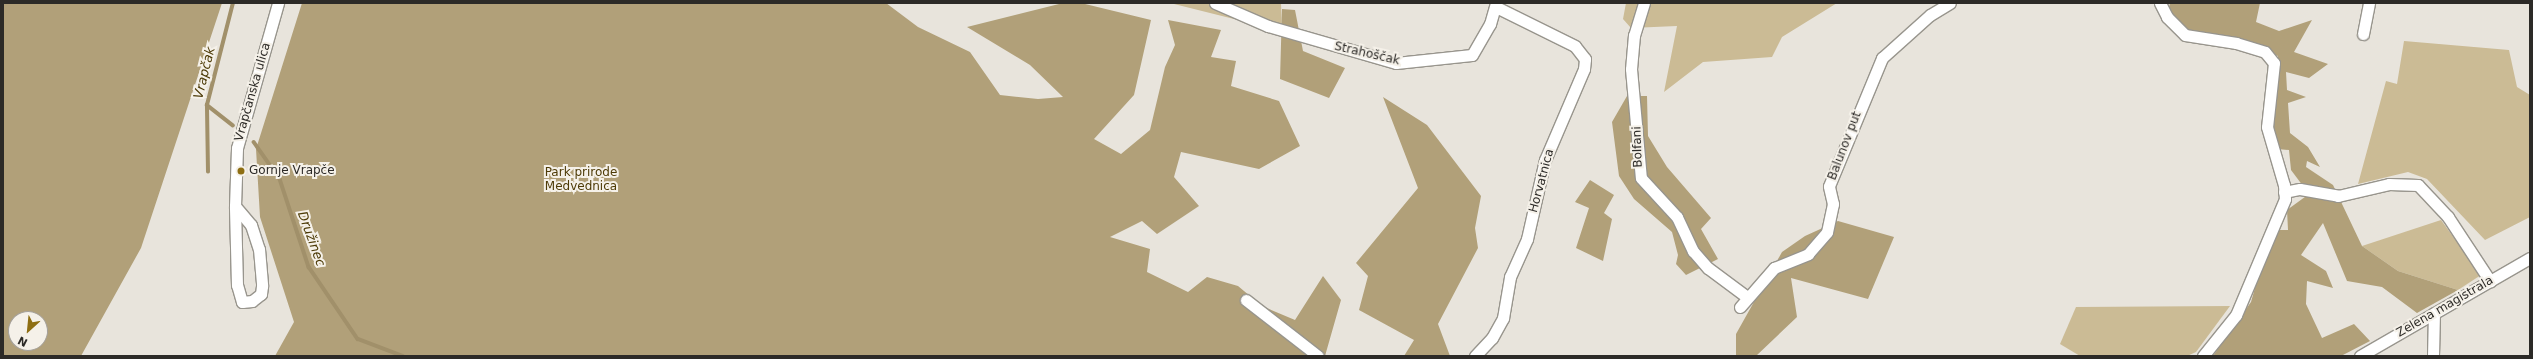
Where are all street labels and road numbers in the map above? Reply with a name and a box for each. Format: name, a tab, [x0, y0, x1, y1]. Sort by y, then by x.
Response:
street label: Strahoščak	[1333, 39, 1401, 69]
street label: Vrapčanska ulica	[232, 41, 274, 143]
street label: Balunov put	[1825, 110, 1865, 182]
street label: Bolfani	[1630, 126, 1646, 168]
street label: Horvatnica	[1527, 148, 1557, 214]
street label: Zelena magistrala	[2394, 274, 2496, 340]

